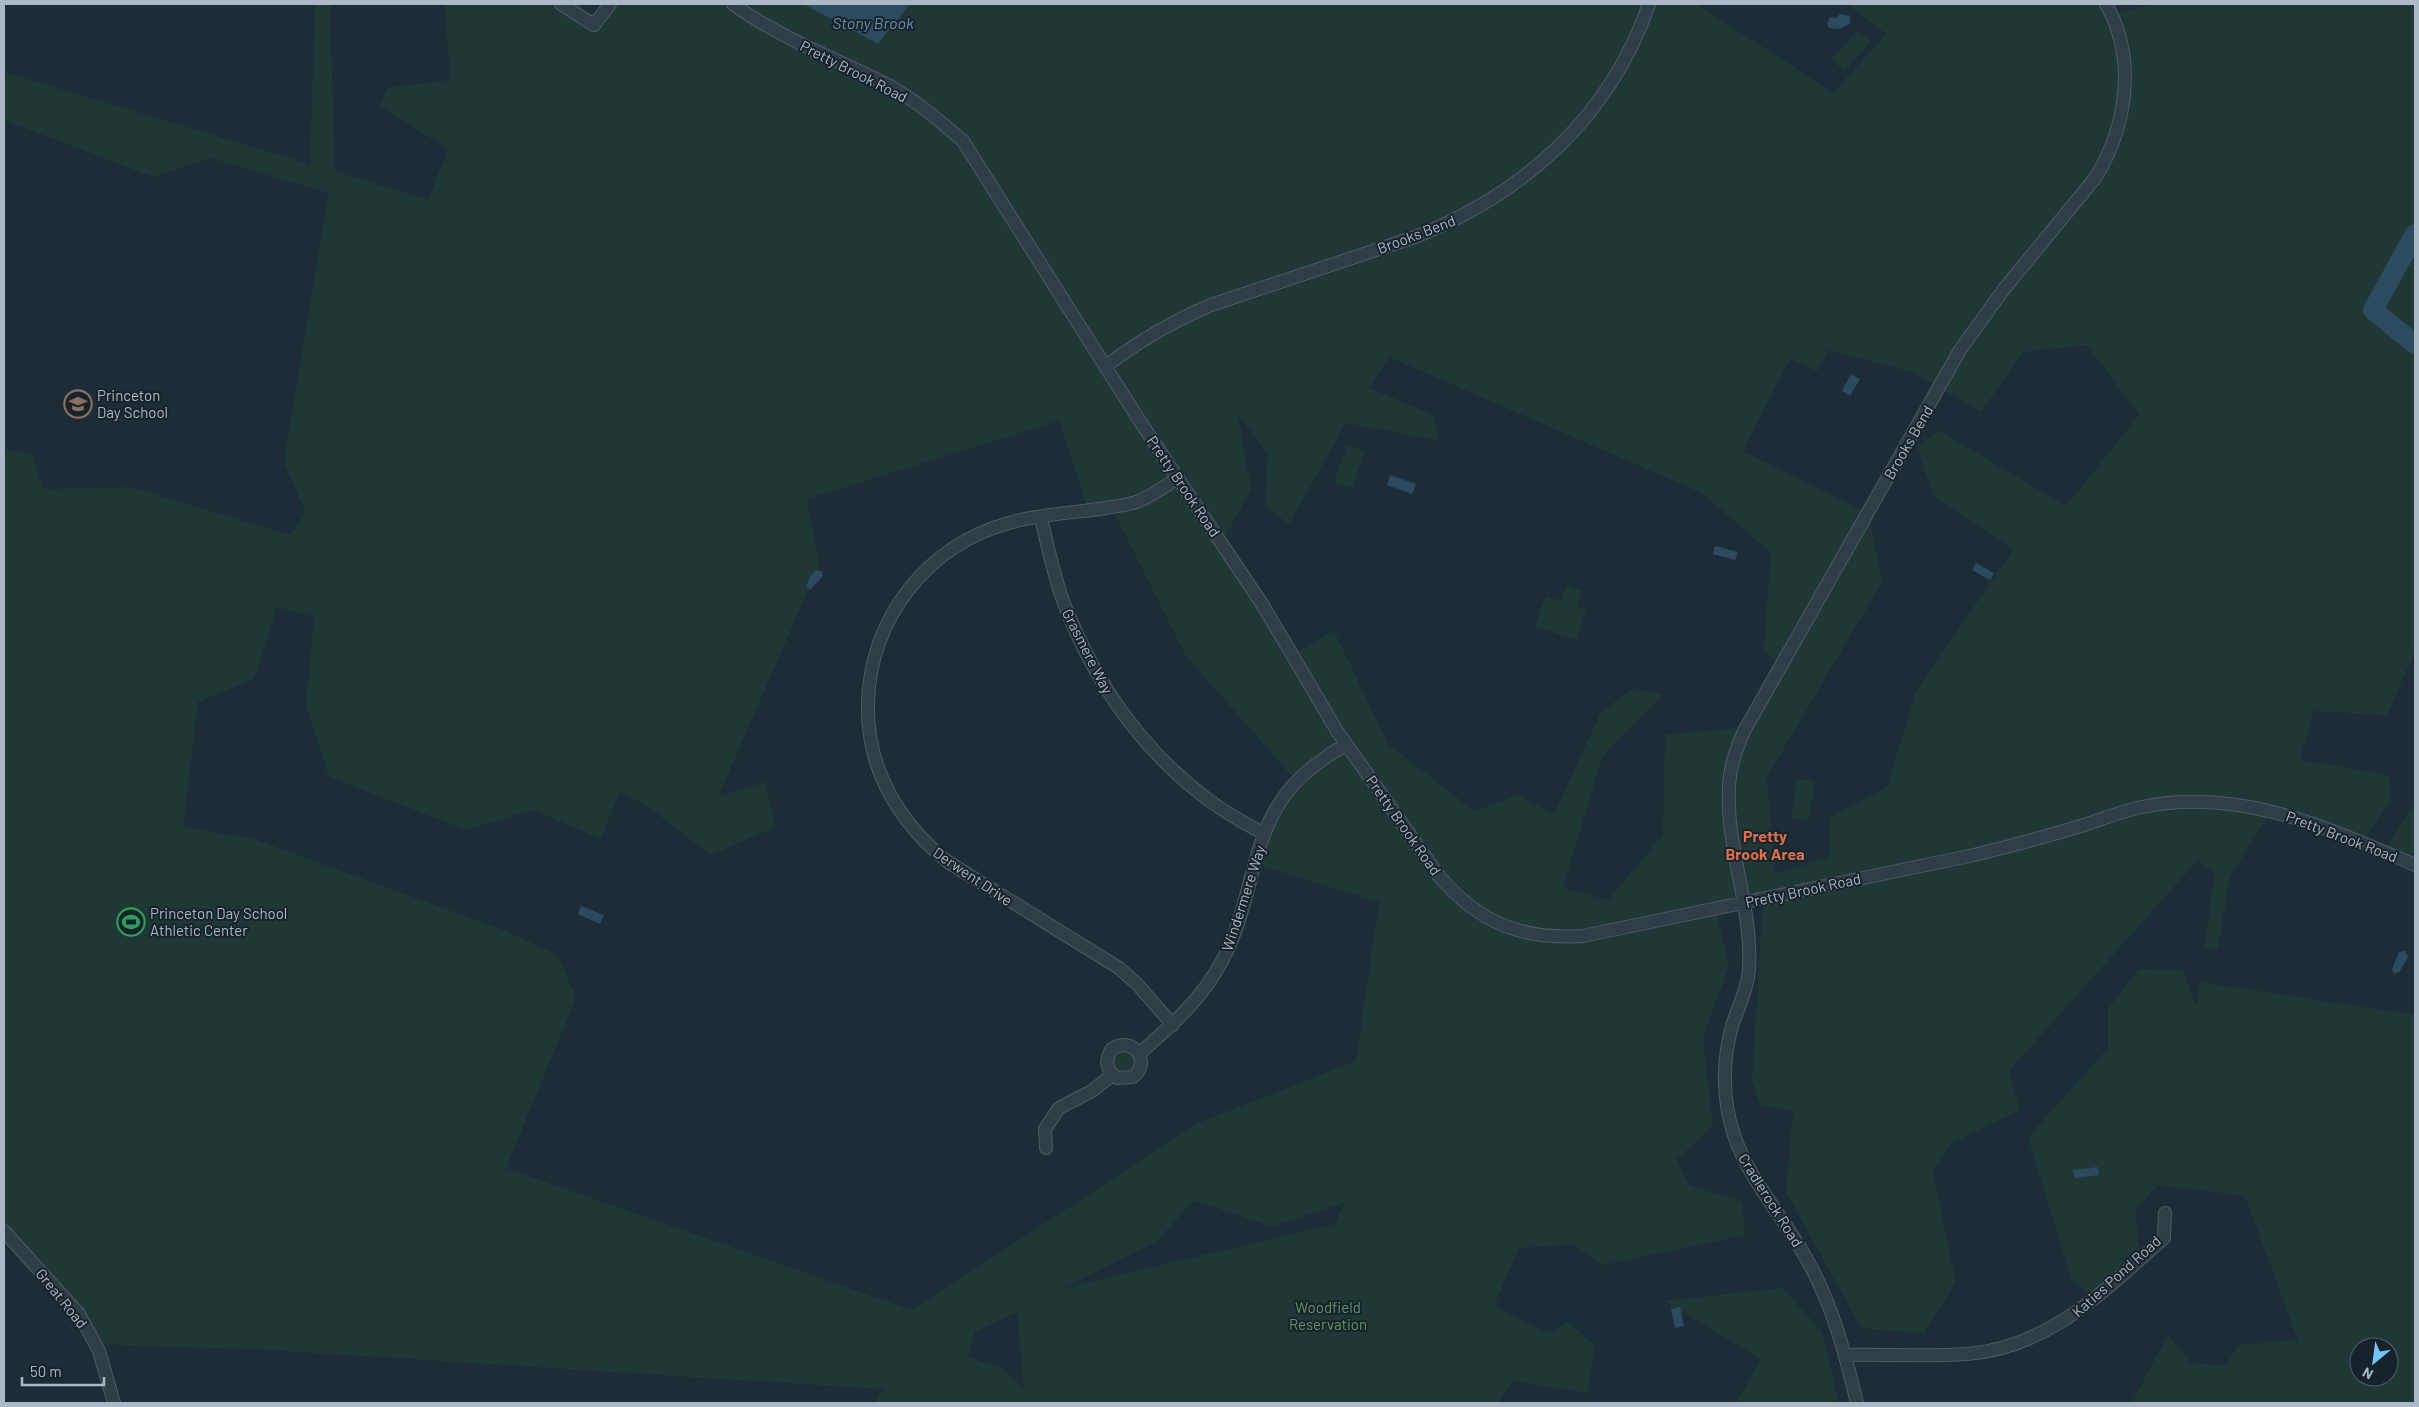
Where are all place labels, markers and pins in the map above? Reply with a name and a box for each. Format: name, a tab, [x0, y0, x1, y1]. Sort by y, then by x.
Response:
place label: Princeton Day School	[97, 386, 168, 421]
school or university icon: Princeton Day School	[63, 389, 93, 419]
place label: Princeton Day School Athletic Center	[150, 904, 287, 939]
sports icon: Princeton Day School Athletic Center	[116, 907, 146, 937]

